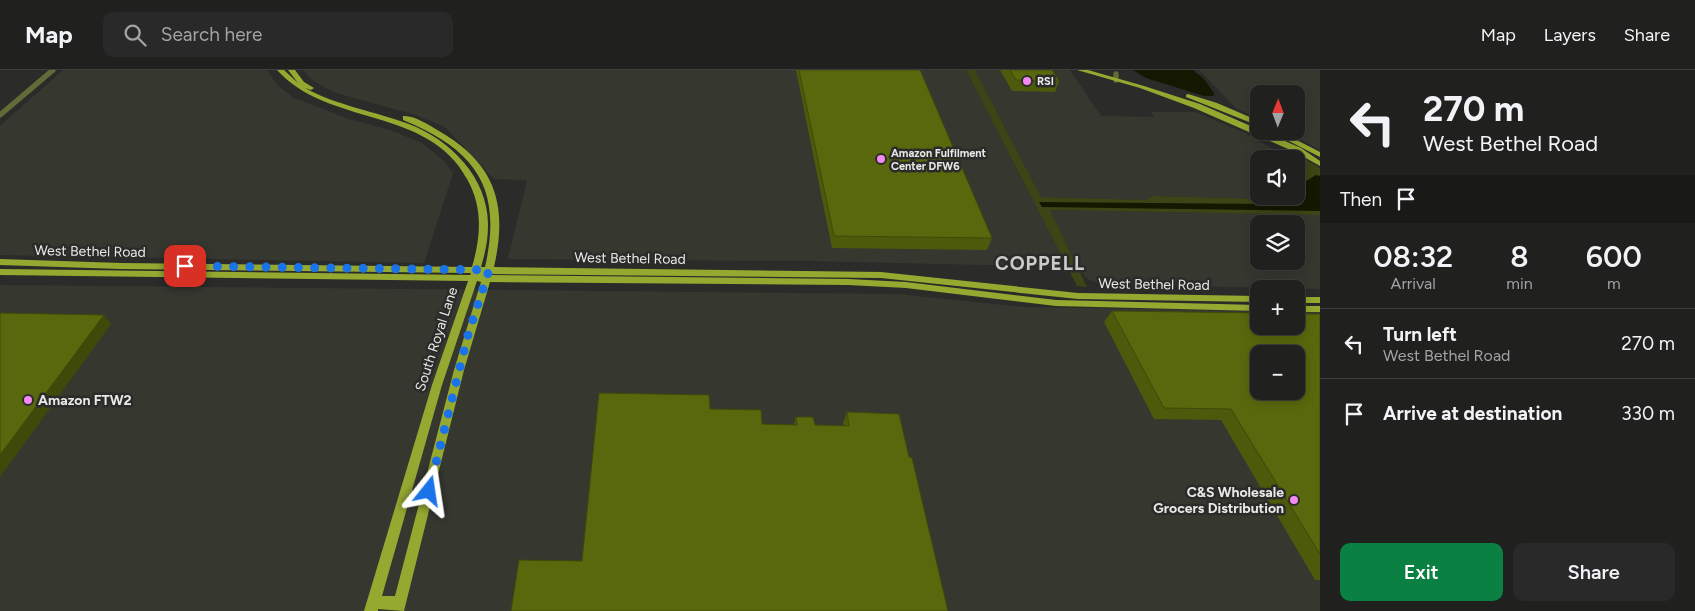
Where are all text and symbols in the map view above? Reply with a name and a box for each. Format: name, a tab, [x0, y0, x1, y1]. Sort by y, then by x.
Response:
search box	[103, 12, 453, 57]
text: Map	[25, 20, 73, 49]
icon: search	[121, 21, 149, 49]
text: Search here	[161, 23, 262, 46]
text: Map	[1481, 24, 1516, 46]
text: Layers	[1544, 24, 1596, 46]
text: Share	[1624, 24, 1670, 46]
marker: RSI	[1021, 75, 1033, 87]
place label: RSI	[1037, 75, 1054, 88]
north arrow	[1250, 85, 1305, 140]
map controls	[1250, 85, 1305, 400]
text: 270 m	[1423, 88, 1524, 130]
icon: left	[1340, 90, 1405, 155]
text: West Bethel Road	[1423, 130, 1598, 157]
place label: Amazon Fulfilment Center DFW6	[891, 147, 987, 173]
button: sound	[1250, 150, 1305, 205]
marker: Amazon Fulfilment Center DFW6	[875, 153, 887, 165]
icon: arrive	[1392, 185, 1420, 213]
text: Then	[1340, 188, 1382, 211]
button: layers	[1250, 215, 1305, 270]
text: 08:32	[1373, 238, 1453, 275]
text: 8	[1510, 238, 1529, 275]
text: 600	[1586, 238, 1642, 275]
street label: West Bethel Road	[34, 242, 146, 261]
pin	[164, 245, 206, 287]
street label: West Bethel Road	[574, 249, 686, 268]
icon: arrive	[171, 252, 199, 280]
district label: COPPELL	[995, 252, 1085, 275]
text: Arrival	[1391, 274, 1436, 293]
text: min	[1506, 274, 1533, 293]
text: m	[1607, 274, 1621, 293]
street label: West Bethel Road	[1098, 275, 1210, 294]
button: +	[1250, 280, 1305, 335]
street label: South Royal Lane	[412, 285, 461, 393]
text: Turn left	[1383, 323, 1457, 346]
icon: left	[1340, 330, 1368, 358]
text: 270 m	[1621, 332, 1675, 355]
button: −	[1250, 345, 1305, 400]
text: West Bethel Road	[1383, 346, 1510, 365]
place label: Amazon FTW2	[38, 392, 132, 409]
marker: Amazon FTW2	[22, 394, 34, 406]
icon: arrive	[1340, 400, 1368, 428]
text: Arrive at destination	[1383, 402, 1562, 425]
text: 330 m	[1621, 402, 1675, 425]
position arrow	[402, 464, 454, 516]
place label: C&S Wholesale Grocers Distribution	[1153, 484, 1284, 517]
marker: C&S Wholesale Grocers Distribution	[1288, 494, 1300, 506]
button: Exit	[1340, 543, 1503, 601]
button: Share	[1513, 543, 1675, 601]

